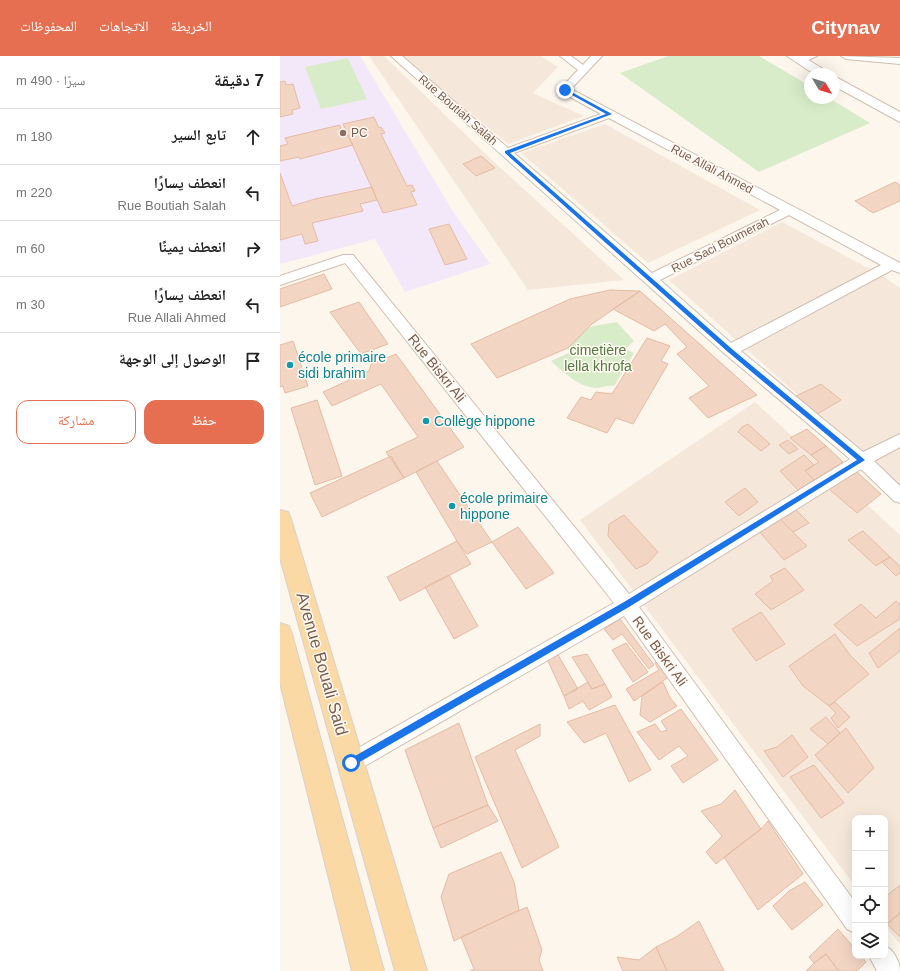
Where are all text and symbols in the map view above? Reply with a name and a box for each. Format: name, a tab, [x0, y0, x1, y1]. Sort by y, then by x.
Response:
text: Citynav	[811, 17, 880, 38]
text: المحفوظات	[20, 18, 77, 34]
text: الاتجاهات	[99, 18, 149, 34]
text: الخريطة	[171, 18, 212, 34]
north arrow	[804, 68, 840, 104]
text: 7 دقيقة	[214, 71, 264, 90]
street label: Rue Boutiah Salah	[416, 72, 500, 148]
text: سيرًا · 490 m	[16, 73, 85, 88]
route end	[556, 81, 574, 99]
text: تابع السير	[172, 126, 226, 143]
icon: ahead	[242, 126, 264, 148]
place label: PC	[351, 126, 368, 140]
marker: PC	[338, 128, 348, 138]
text: 180 m	[16, 129, 52, 144]
street label: Rue Allali Ahmed	[669, 142, 755, 196]
text: انعطف يسارًا	[154, 174, 226, 191]
icon: left	[242, 182, 264, 204]
text: 220 m	[16, 185, 52, 200]
text: Rue Boutiah Salah	[118, 198, 226, 213]
street label: Rue Saci Boumerah	[669, 214, 771, 276]
text: انعطف يمينًا	[158, 238, 226, 255]
icon: right	[242, 238, 264, 260]
text: 60 m	[16, 241, 45, 256]
text: انعطف يسارًا	[154, 286, 226, 303]
icon: left	[242, 294, 264, 316]
text: 30 m	[16, 297, 45, 312]
text: Rue Allali Ahmed	[128, 310, 226, 325]
street label: Rue Biskri Ali	[405, 331, 469, 405]
park label: cimetière lella khrofa	[564, 342, 632, 374]
place label: école primaire sidi brahim	[298, 349, 386, 381]
text: الوصول إلى الوجهة	[119, 350, 226, 367]
icon: arrive	[242, 350, 264, 372]
marker: école primaire sidi brahim	[285, 360, 295, 370]
button: مشاركة	[16, 400, 136, 444]
button: حفظ	[144, 400, 264, 444]
place label: Collège hippone	[434, 413, 535, 429]
marker: Collège hippone	[421, 416, 431, 426]
place label: école primaire hippone	[460, 490, 548, 522]
marker: école primaire hippone	[447, 501, 457, 511]
street label: Avenue Bouali Said	[292, 590, 352, 738]
street label: Rue Biskri Ali	[629, 613, 691, 689]
route start	[342, 754, 360, 772]
map controls	[852, 815, 888, 959]
button: +	[852, 815, 888, 851]
button: −	[852, 851, 888, 887]
button: locate	[852, 887, 888, 923]
button: layers	[852, 923, 888, 959]

